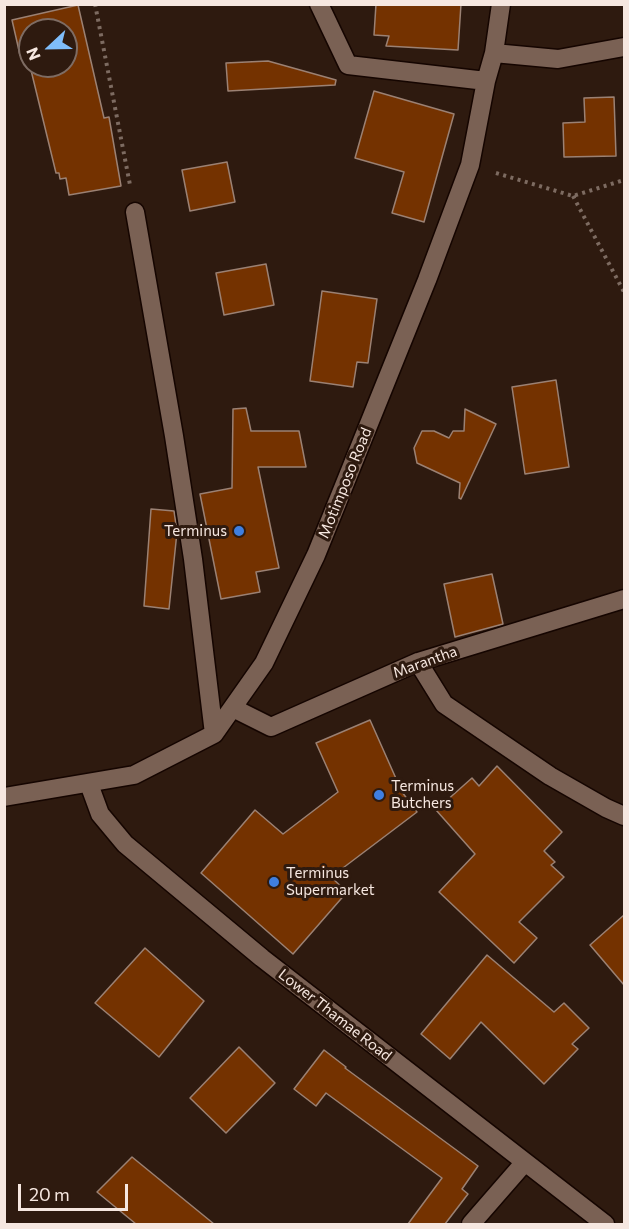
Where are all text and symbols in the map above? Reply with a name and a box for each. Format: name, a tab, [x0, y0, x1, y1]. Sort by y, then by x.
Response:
north arrow	[18, 18, 78, 78]
text: N	[22, 45, 44, 63]
street label: Motimposo Road	[315, 425, 375, 541]
place label: Terminus	[164, 522, 227, 540]
marker: Terminus	[232, 524, 246, 538]
street label: Marantha	[390, 642, 460, 682]
place label: Terminus Butchers	[391, 777, 454, 812]
marker: Terminus Butchers	[372, 788, 386, 802]
place label: Terminus Supermarket	[286, 864, 375, 899]
marker: Terminus Supermarket	[267, 875, 281, 889]
street label: Lower Thamae Road	[275, 965, 395, 1065]
scale bar	[21, 1172, 130, 1210]
text: 20 m	[29, 1183, 70, 1205]

